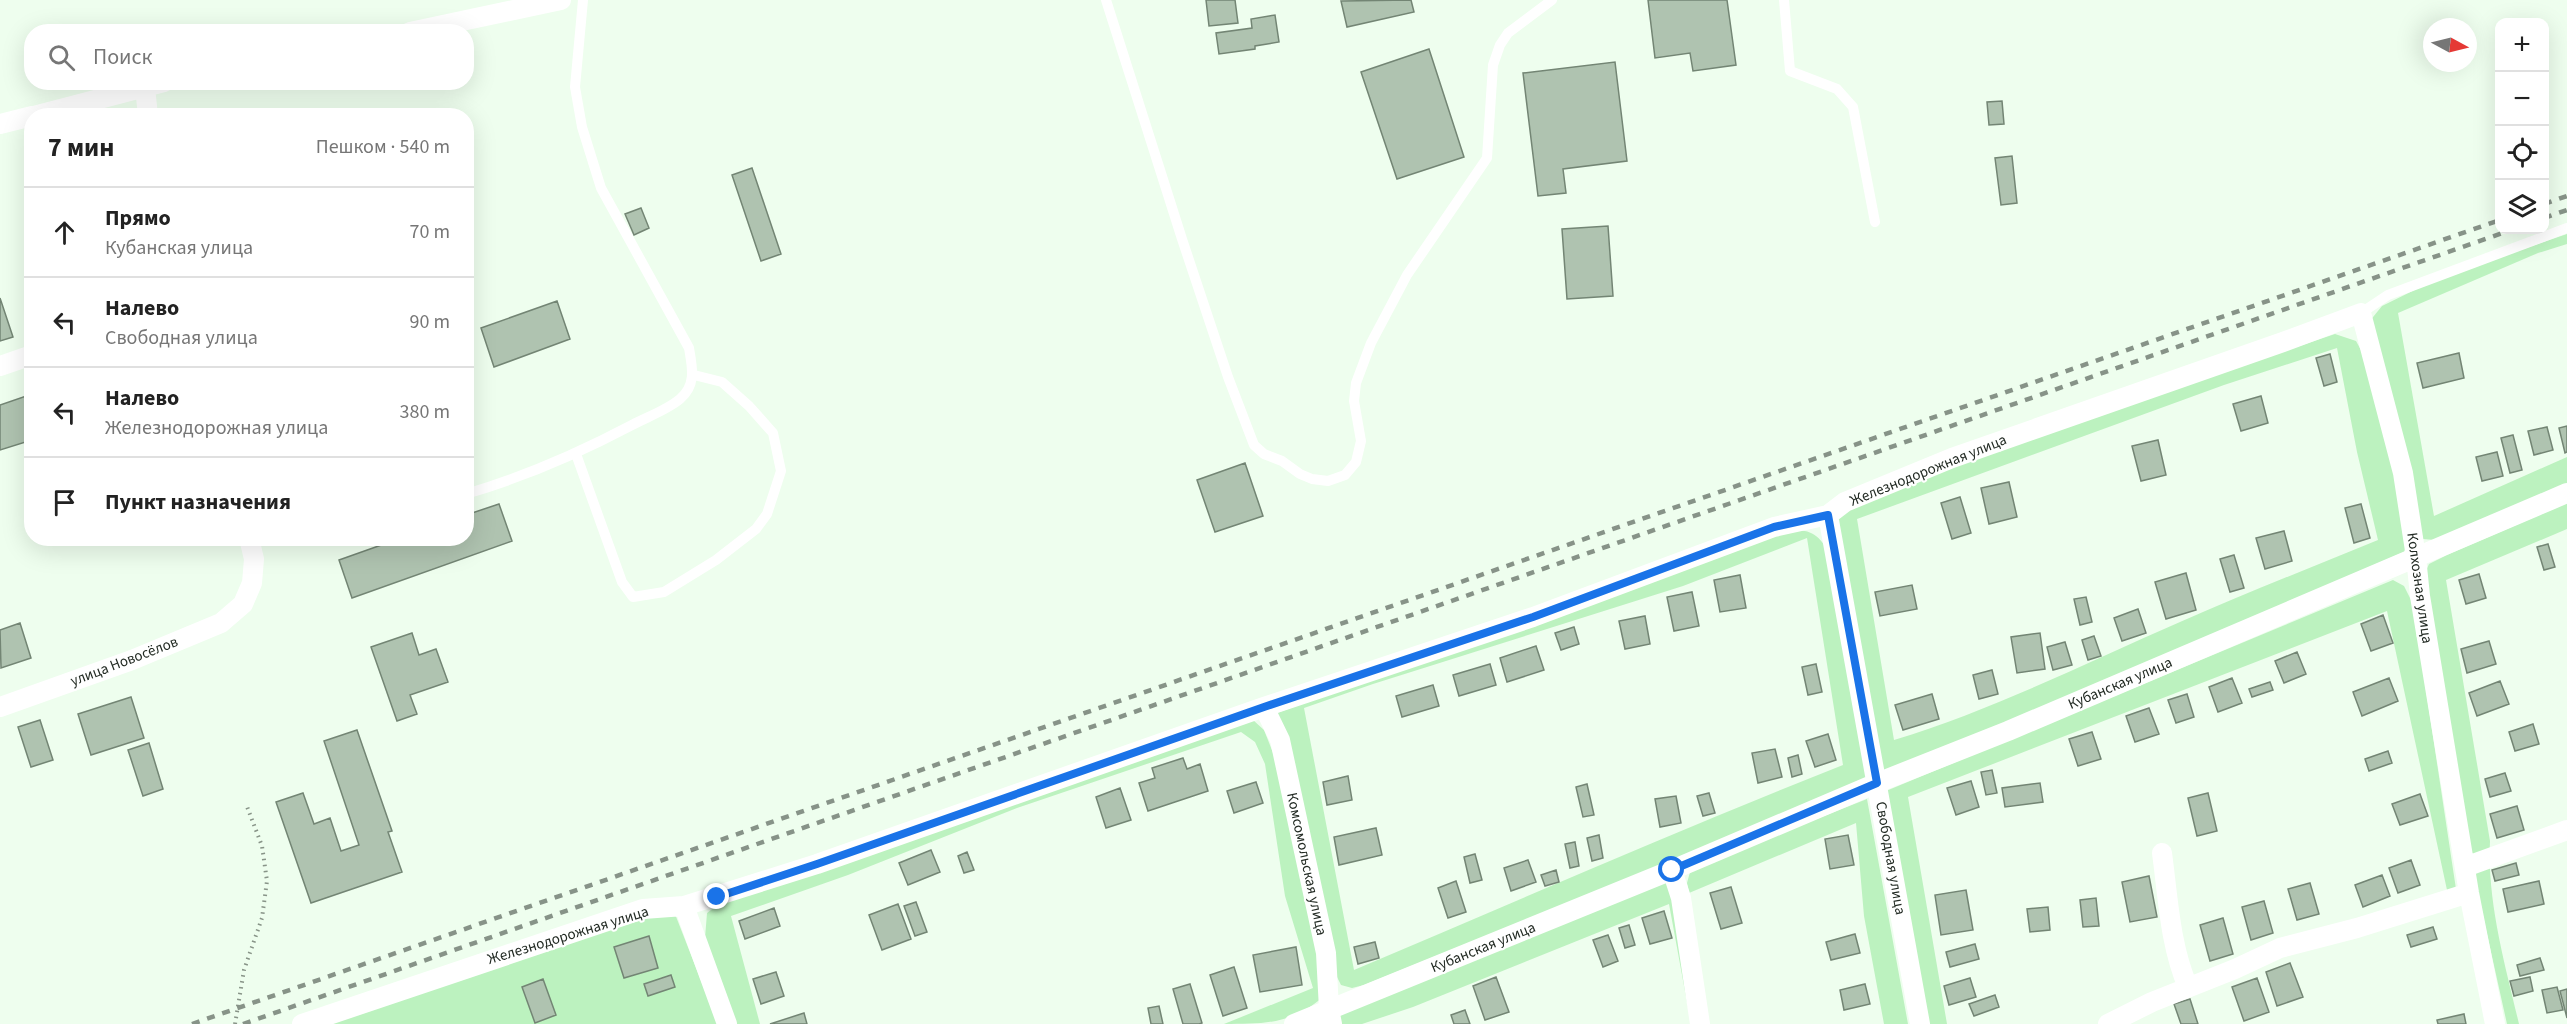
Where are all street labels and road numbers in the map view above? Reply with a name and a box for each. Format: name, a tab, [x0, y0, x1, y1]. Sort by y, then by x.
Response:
street label: Железнодорожная улица	[1847, 429, 2010, 512]
street label: Колхозная улица	[2401, 531, 2438, 645]
street label: улица Новосёлов	[67, 631, 181, 692]
street label: Кубанская улица	[2065, 652, 2175, 715]
street label: Комсомольская улица	[1281, 791, 1332, 937]
street label: Свободная улица	[1870, 800, 1911, 916]
street label: Железнодорожная улица	[485, 901, 651, 970]
street label: Кубанская улица	[1428, 917, 1539, 978]

